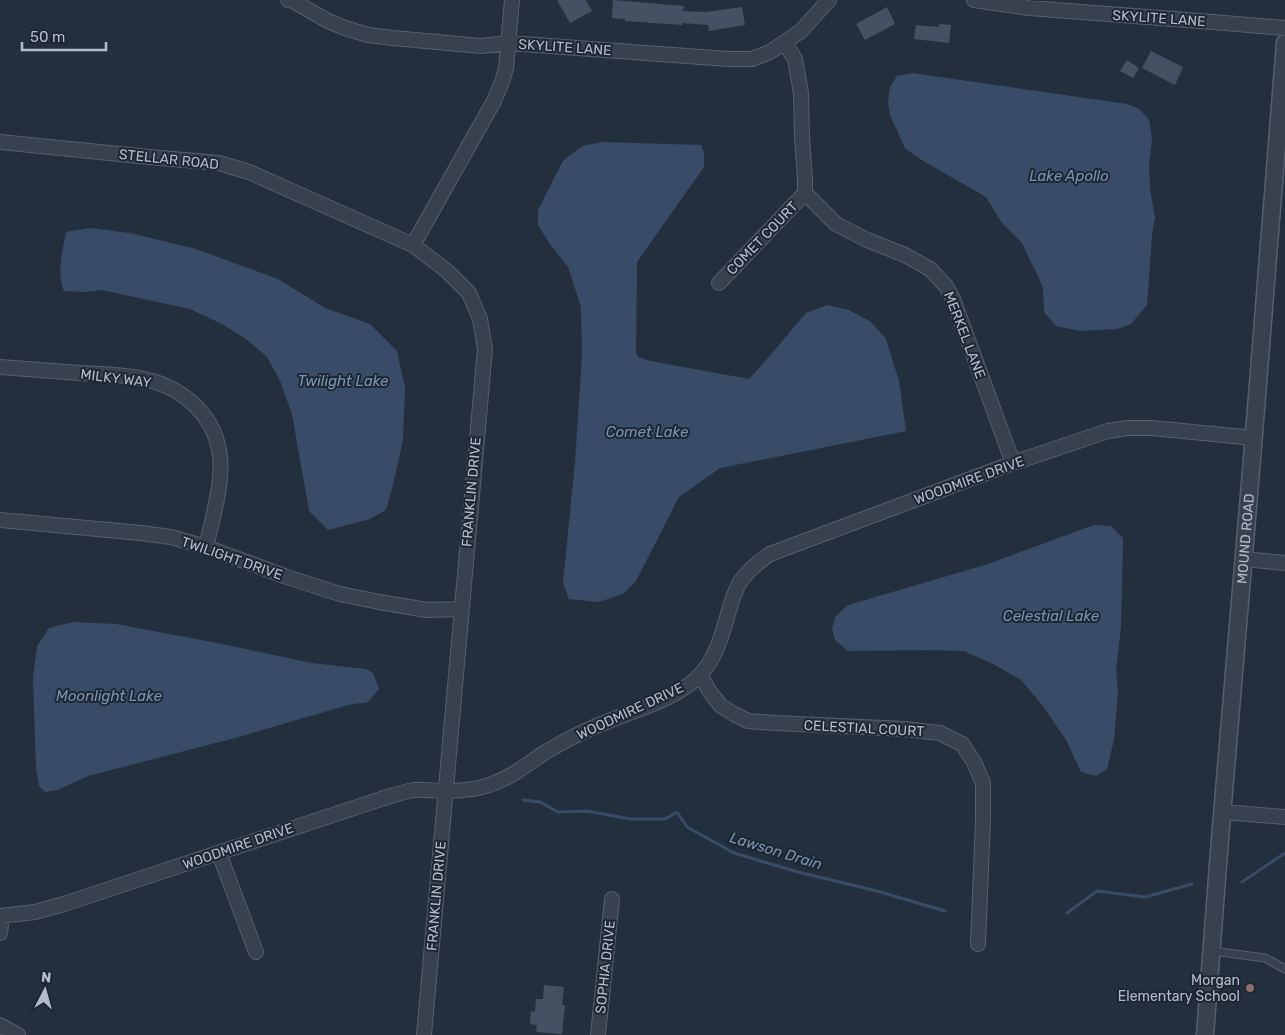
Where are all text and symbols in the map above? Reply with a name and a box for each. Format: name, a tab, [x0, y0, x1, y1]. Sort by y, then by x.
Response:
street label: SKYLITE LANE	[1112, 7, 1206, 30]
scale bar	[22, 20, 106, 52]
text: 50 m	[30, 28, 65, 46]
street label: SKYLITE LANE	[518, 36, 612, 59]
street label: STELLAR ROAD	[118, 146, 220, 173]
water label: Lake Apollo	[1029, 167, 1109, 185]
street label: COMET COURT	[723, 198, 802, 279]
street label: MERKEL LANE	[940, 289, 989, 381]
street label: MILKY WAY	[79, 366, 152, 391]
water label: Twilight Lake	[298, 372, 389, 390]
water label: Comet Lake	[606, 423, 689, 441]
street label: FRANKLIN DRIVE	[458, 436, 485, 548]
street label: WOODMIRE DRIVE	[912, 453, 1027, 508]
street label: MOUND ROAD	[1234, 493, 1258, 585]
street label: TWILIGHT DRIVE	[179, 533, 285, 584]
water label: Celestial Lake	[1003, 607, 1100, 625]
street label: WOODMIRE DRIVE	[574, 679, 686, 744]
water label: Moonlight Lake	[56, 687, 163, 705]
street label: CELESTIAL COURT	[803, 717, 925, 740]
street label: WOODMIRE DRIVE	[181, 820, 296, 873]
water label: Lawson Drain	[728, 828, 824, 874]
street label: FRANKLIN DRIVE	[423, 840, 450, 952]
street label: SOPHIA DRIVE	[592, 920, 619, 1015]
north arrow	[20, 965, 70, 1015]
text: N	[40, 969, 52, 987]
place label: Morgan Elementary School	[1118, 972, 1240, 1005]
marker: Morgan Elementary School	[1244, 982, 1256, 994]

